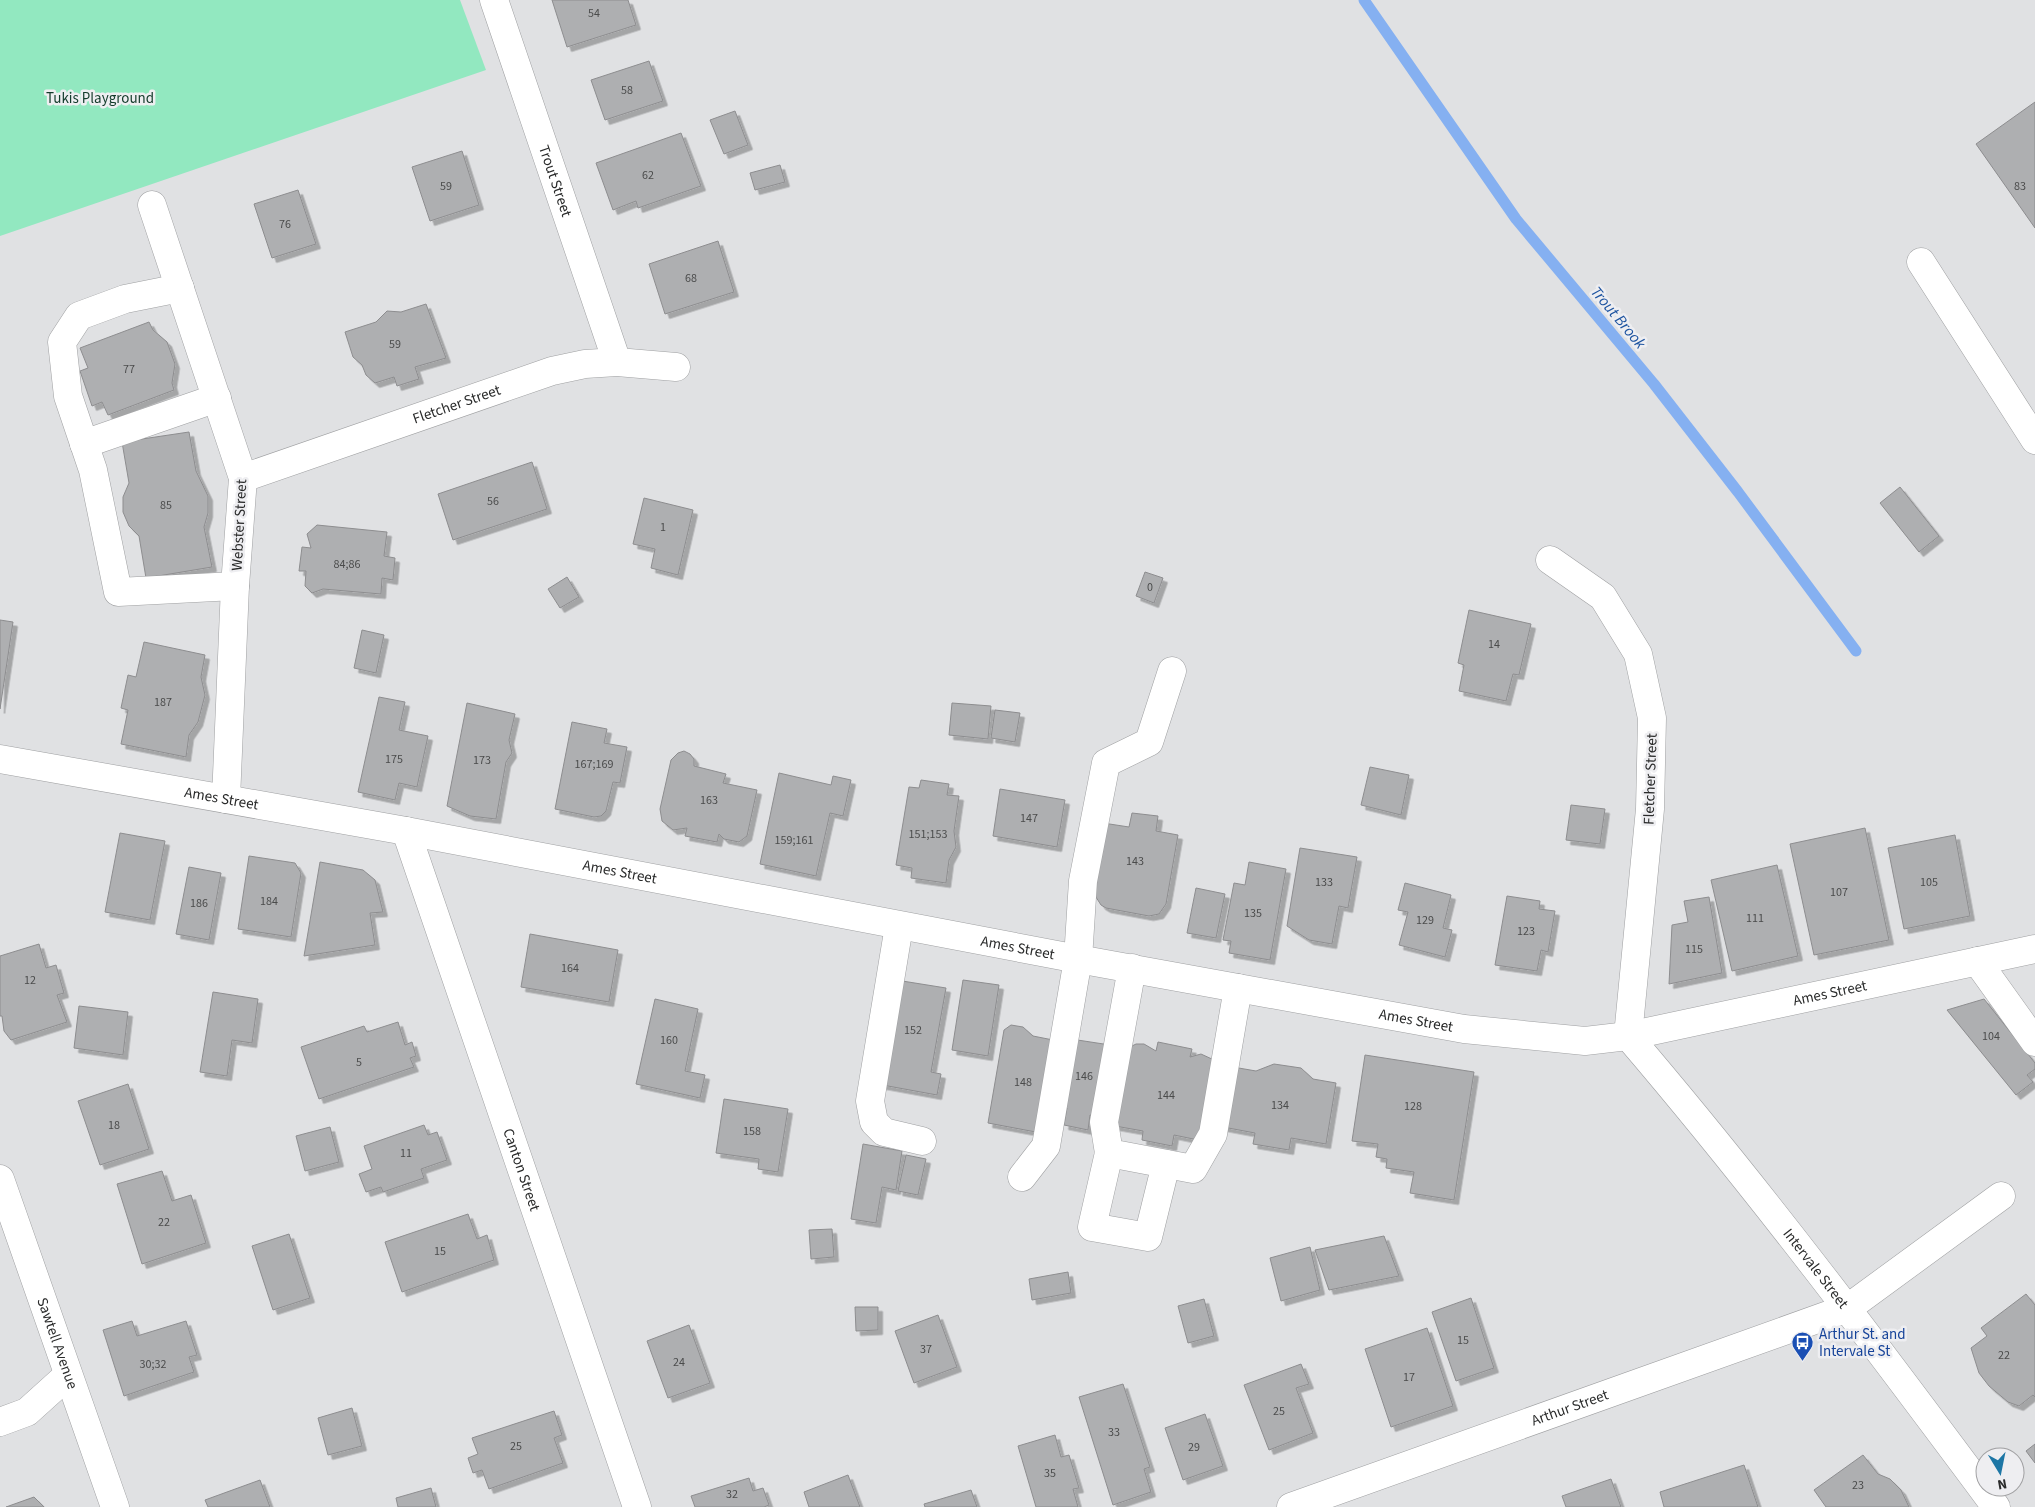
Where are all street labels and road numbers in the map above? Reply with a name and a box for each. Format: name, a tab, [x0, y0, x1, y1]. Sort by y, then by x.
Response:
street label: Trout Street	[533, 142, 577, 220]
street label: Fletcher Street	[410, 380, 504, 429]
street label: Webster Street	[227, 479, 252, 571]
street label: Fletcher Street	[1638, 733, 1663, 825]
street label: Ames Street	[183, 782, 260, 816]
street label: Ames Street	[581, 855, 659, 890]
street label: Ames Street	[979, 931, 1056, 965]
street label: Ames Street	[1791, 975, 1869, 1011]
street label: Ames Street	[1377, 1004, 1455, 1038]
street label: Canton Street	[497, 1126, 545, 1214]
street label: Intervale Street	[1778, 1224, 1853, 1313]
street label: Sawtell Avenue	[31, 1295, 83, 1392]
street label: Arthur Street	[1528, 1384, 1611, 1431]

